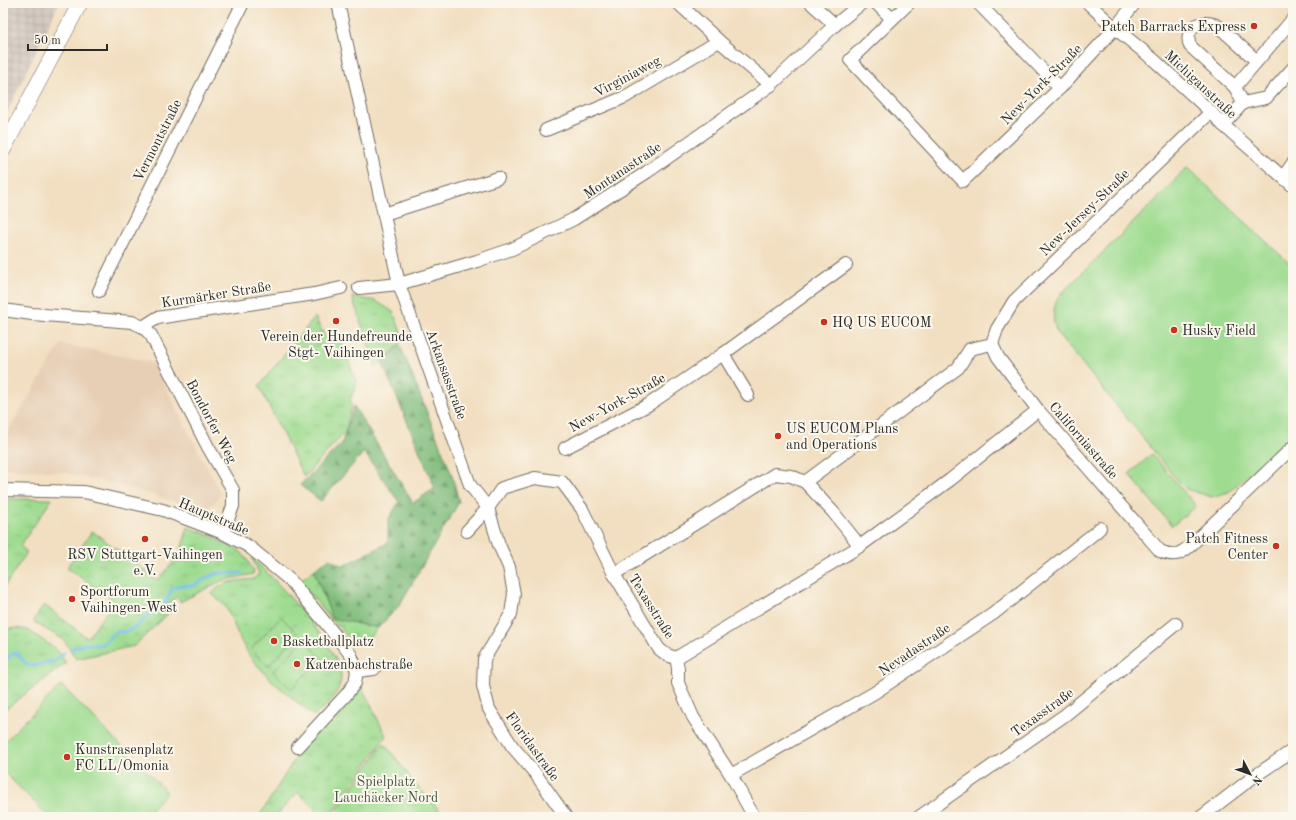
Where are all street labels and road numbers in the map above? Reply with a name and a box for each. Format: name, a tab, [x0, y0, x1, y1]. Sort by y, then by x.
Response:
street label: New-York-Straße	[999, 42, 1085, 128]
street label: Michiganstraße	[1162, 48, 1239, 121]
street label: Virginiaweg	[592, 53, 663, 100]
street label: Vermontstraße	[131, 97, 184, 184]
street label: Montanastraße	[581, 140, 664, 202]
street label: New-Jersey-Straße	[1037, 167, 1132, 259]
street label: Kurmärker Straße	[160, 279, 272, 311]
street label: Arkansasstraße	[423, 327, 469, 421]
street label: New-York-Straße	[567, 371, 668, 435]
street label: Bondorfer Weg	[183, 377, 239, 466]
street label: Californiastraße	[1046, 400, 1120, 482]
street label: Hauptstraße	[176, 496, 251, 538]
street label: Texasstraße	[626, 572, 676, 641]
street label: Nevadastraße	[876, 621, 953, 679]
street label: Texasstraße	[1009, 686, 1076, 740]
street label: Floridastraße	[503, 710, 562, 784]

